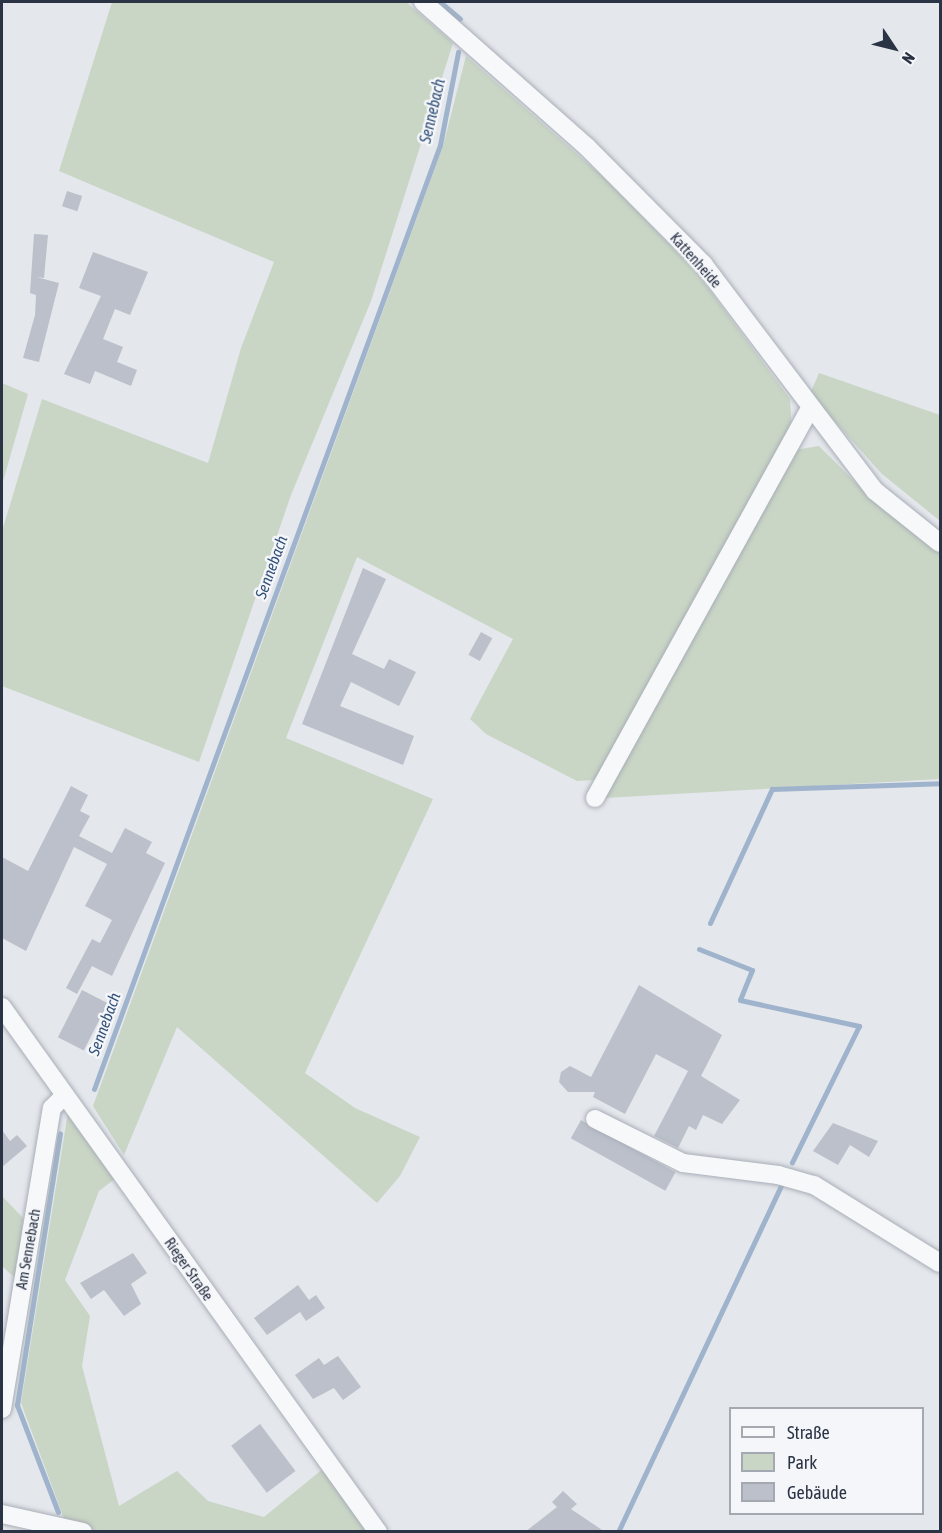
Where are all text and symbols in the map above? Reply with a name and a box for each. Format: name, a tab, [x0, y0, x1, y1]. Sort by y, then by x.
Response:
north arrow	[864, 18, 924, 78]
text: N	[899, 49, 919, 67]
water label: Sennebach	[415, 77, 449, 145]
street label: Kattenheide	[667, 229, 725, 291]
water label: Sennebach	[251, 533, 291, 601]
water label: Sennebach	[84, 990, 124, 1058]
street label: Am Sennebach	[12, 1207, 44, 1291]
street label: Rieger Straße	[161, 1234, 217, 1304]
legend	[729, 1407, 924, 1515]
text: Straße	[787, 1422, 830, 1443]
text: Park	[787, 1452, 817, 1473]
text: Gebäude	[787, 1482, 847, 1503]

